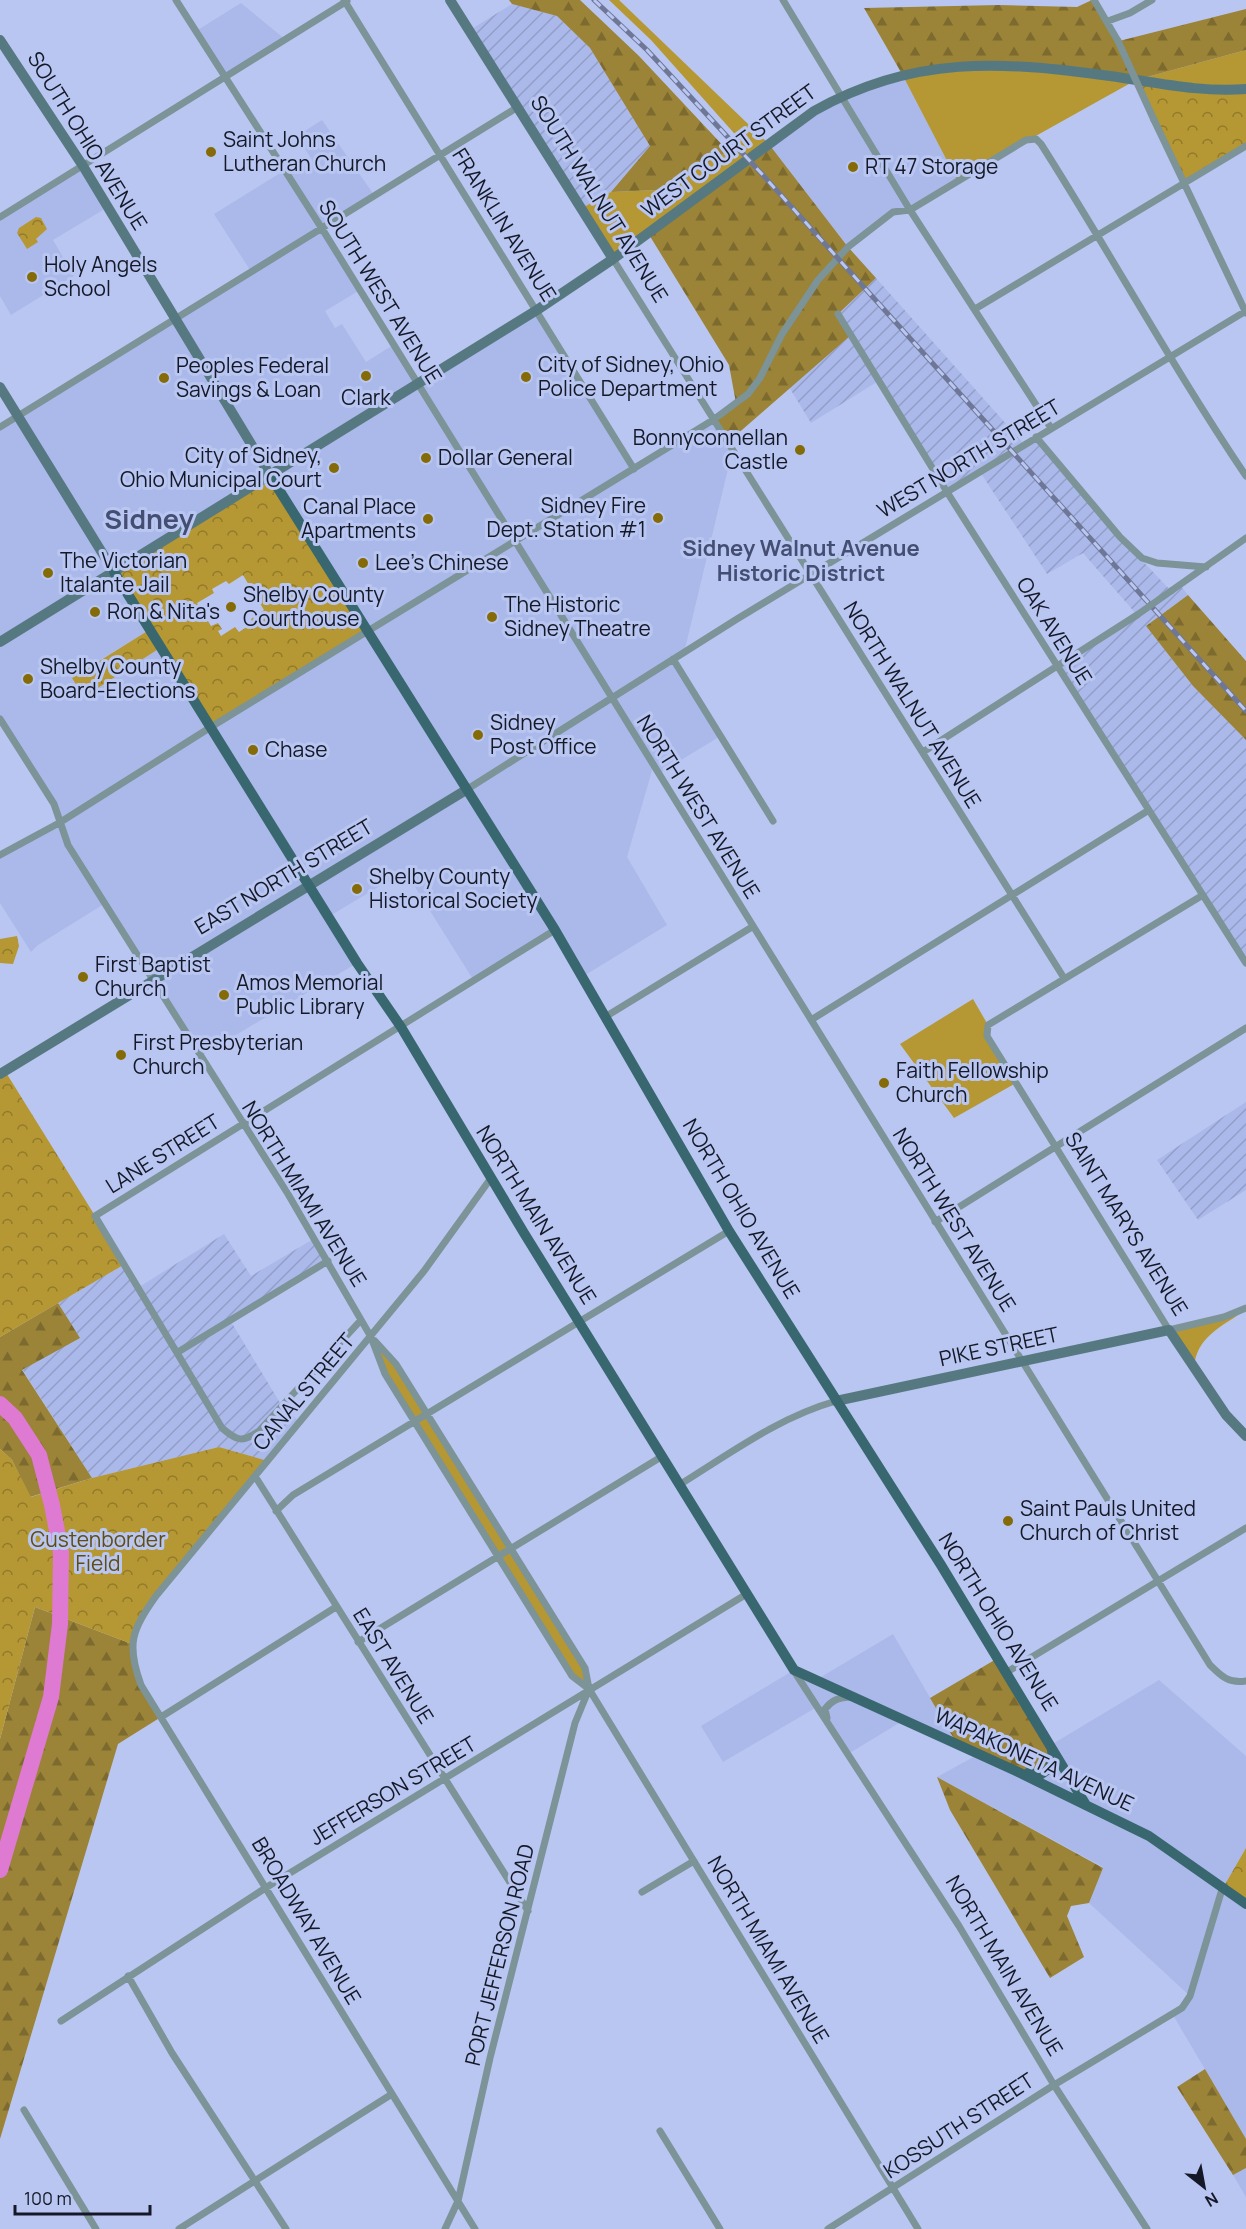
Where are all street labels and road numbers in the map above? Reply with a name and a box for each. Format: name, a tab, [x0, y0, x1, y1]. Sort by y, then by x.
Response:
street label: SOUTH OHIO AVENUE	[22, 46, 154, 235]
street label: WEST COURT STREET	[635, 77, 822, 223]
street label: SOUTH WALNUT AVENUE	[525, 90, 675, 307]
street label: FRANKLIN AVENUE	[446, 143, 563, 306]
street label: SOUTH WEST AVENUE	[313, 194, 449, 389]
street label: WEST NORTH STREET	[872, 392, 1066, 524]
street label: OAK AVENUE	[1011, 571, 1099, 690]
street label: NORTH WALNUT AVENUE	[838, 596, 988, 813]
street label: NORTH WEST AVENUE	[631, 709, 767, 904]
street label: EAST NORTH STREET	[189, 812, 378, 940]
street label: NORTH MIAMI AVENUE	[236, 1095, 373, 1292]
street label: LANE STREET	[100, 1107, 225, 1199]
street label: NORTH OHIO AVENUE	[677, 1113, 807, 1304]
street label: NORTH MAIN AVENUE	[470, 1120, 603, 1309]
street label: NORTH WEST AVENUE	[887, 1122, 1023, 1317]
street label: SAINT MARYS AVENUE	[1059, 1126, 1195, 1321]
street label: PIKE STREET	[937, 1320, 1062, 1372]
street label: CANAL STREET	[246, 1327, 361, 1456]
street label: NORTH OHIO AVENUE	[933, 1527, 1065, 1716]
street label: EAST AVENUE	[347, 1602, 441, 1729]
street label: WAPAKONETA AVENUE	[930, 1701, 1139, 1818]
street label: JEFFERSON STREET	[304, 1729, 482, 1851]
street label: BROADWAY AVENUE	[246, 1832, 368, 2009]
street label: PORT JEFFERSON ROAD	[458, 1841, 540, 2068]
street label: NORTH MIAMI AVENUE	[702, 1851, 836, 2048]
street label: NORTH MAIN AVENUE	[940, 1870, 1070, 2061]
street label: KOSSUTH STREET	[878, 2066, 1040, 2184]

